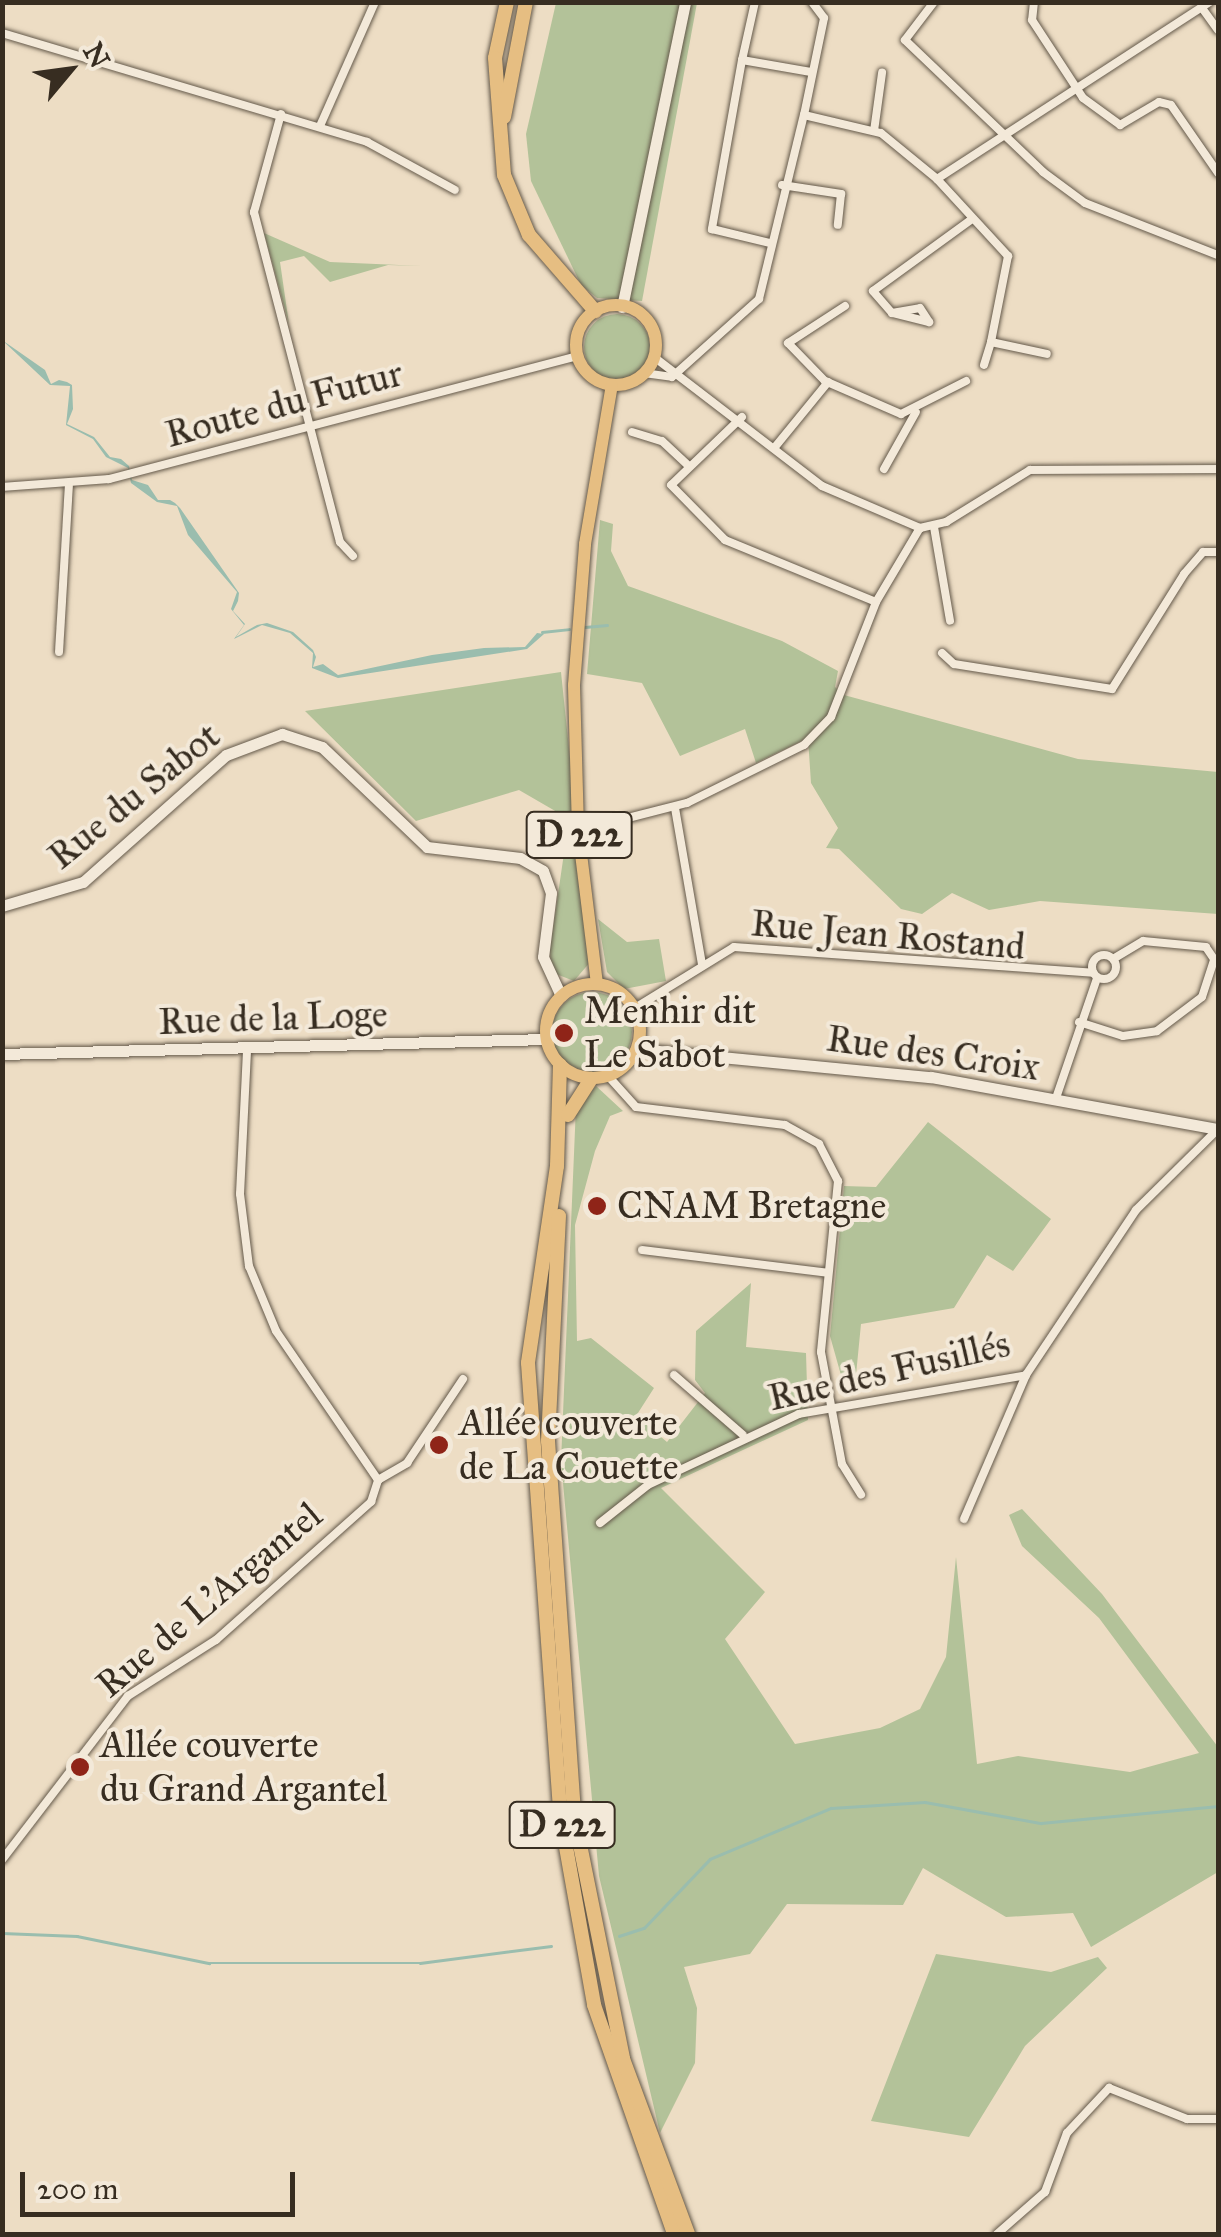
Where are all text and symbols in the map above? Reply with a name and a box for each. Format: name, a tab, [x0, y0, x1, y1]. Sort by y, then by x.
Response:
north arrow	[20, 20, 120, 120]
text: N	[76, 36, 118, 74]
street label: Route du Futur	[160, 350, 408, 458]
street label: Rue du Sabot	[39, 713, 229, 879]
road number: D 222	[524, 805, 634, 865]
street label: Rue Jean Rostand	[749, 900, 1027, 970]
place label: Menhir dit Le Sabot	[584, 988, 756, 1078]
street label: Rue de la Loge	[158, 991, 388, 1045]
street label: Rue des Croix	[824, 1016, 1042, 1090]
marker: Menhir dit Le Sabot	[553, 1022, 575, 1044]
place label: CNAM Bretagne	[617, 1183, 886, 1229]
marker: CNAM Bretagne	[586, 1195, 608, 1217]
street label: Rue des Fusillés	[764, 1321, 1014, 1421]
place label: Allée couverte de La Couette	[459, 1400, 679, 1490]
marker: Allée couverte de La Couette	[428, 1434, 450, 1456]
street label: Rue de L'Argantel	[87, 1492, 331, 1708]
place label: Allée couverte du Grand Argantel	[100, 1722, 387, 1812]
marker: Allée couverte du Grand Argantel	[69, 1756, 91, 1778]
road number: D 222	[507, 1795, 617, 1855]
scale bar	[25, 2152, 300, 2214]
text: 200 m	[37, 2171, 118, 2207]

